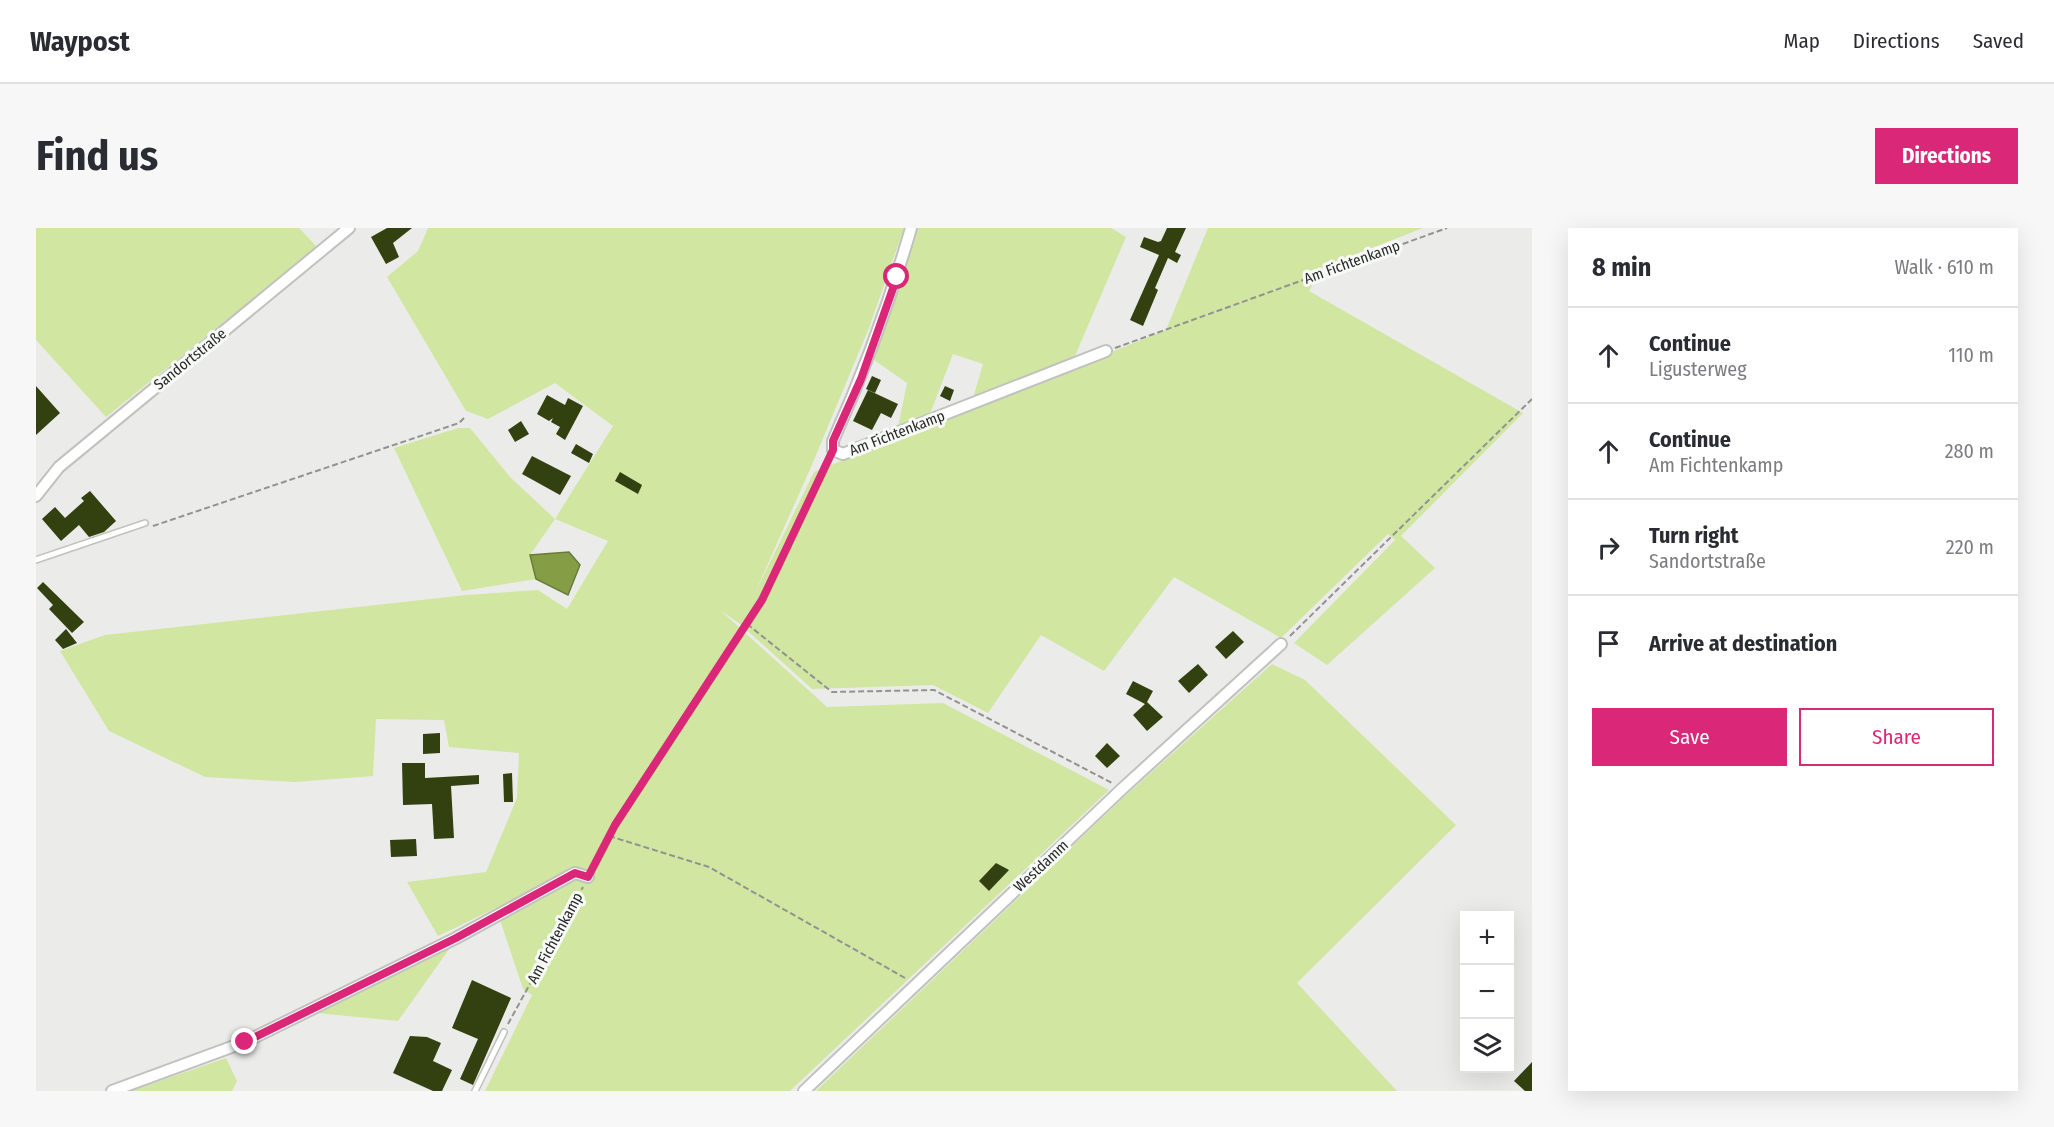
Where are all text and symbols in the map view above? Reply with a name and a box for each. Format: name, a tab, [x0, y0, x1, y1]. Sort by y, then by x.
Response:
text: Waypost	[30, 25, 130, 58]
text: Map	[1783, 28, 1820, 54]
text: Directions	[1853, 28, 1940, 54]
text: Saved	[1973, 28, 2024, 54]
button: Directions	[1875, 128, 2018, 184]
text: Find us	[36, 131, 158, 181]
street label: Am Fichtenkamp	[1302, 236, 1402, 288]
text: 8 min	[1592, 252, 1651, 283]
text: Walk · 610 m	[1894, 255, 1994, 279]
route start	[883, 263, 909, 289]
street label: Sandortstraße	[150, 324, 230, 394]
text: Continue	[1649, 330, 1731, 357]
icon: ahead	[1592, 339, 1625, 372]
text: 110 m	[1948, 343, 1994, 367]
text: Ligusterweg	[1649, 357, 1747, 381]
street label: Am Fichtenkamp	[847, 407, 947, 459]
text: Continue	[1649, 426, 1731, 453]
icon: ahead	[1592, 435, 1625, 468]
text: 280 m	[1945, 439, 1994, 463]
text: Am Fichtenkamp	[1649, 453, 1783, 477]
text: Turn right	[1649, 522, 1738, 549]
icon: right	[1592, 531, 1625, 564]
text: 220 m	[1946, 535, 1994, 559]
text: Sandortstraße	[1649, 549, 1766, 573]
icon: arrive	[1592, 627, 1625, 660]
text: Arrive at destination	[1649, 630, 1837, 657]
button: Save	[1592, 708, 1787, 766]
button: Share	[1799, 708, 1994, 766]
street label: Westdamm	[1010, 836, 1072, 896]
street label: Am Fichtenkamp	[523, 889, 587, 987]
map controls	[1460, 911, 1514, 1073]
button: +	[1460, 911, 1514, 965]
button: −	[1460, 965, 1514, 1019]
button: layers	[1460, 1019, 1514, 1073]
route end	[231, 1028, 257, 1054]

